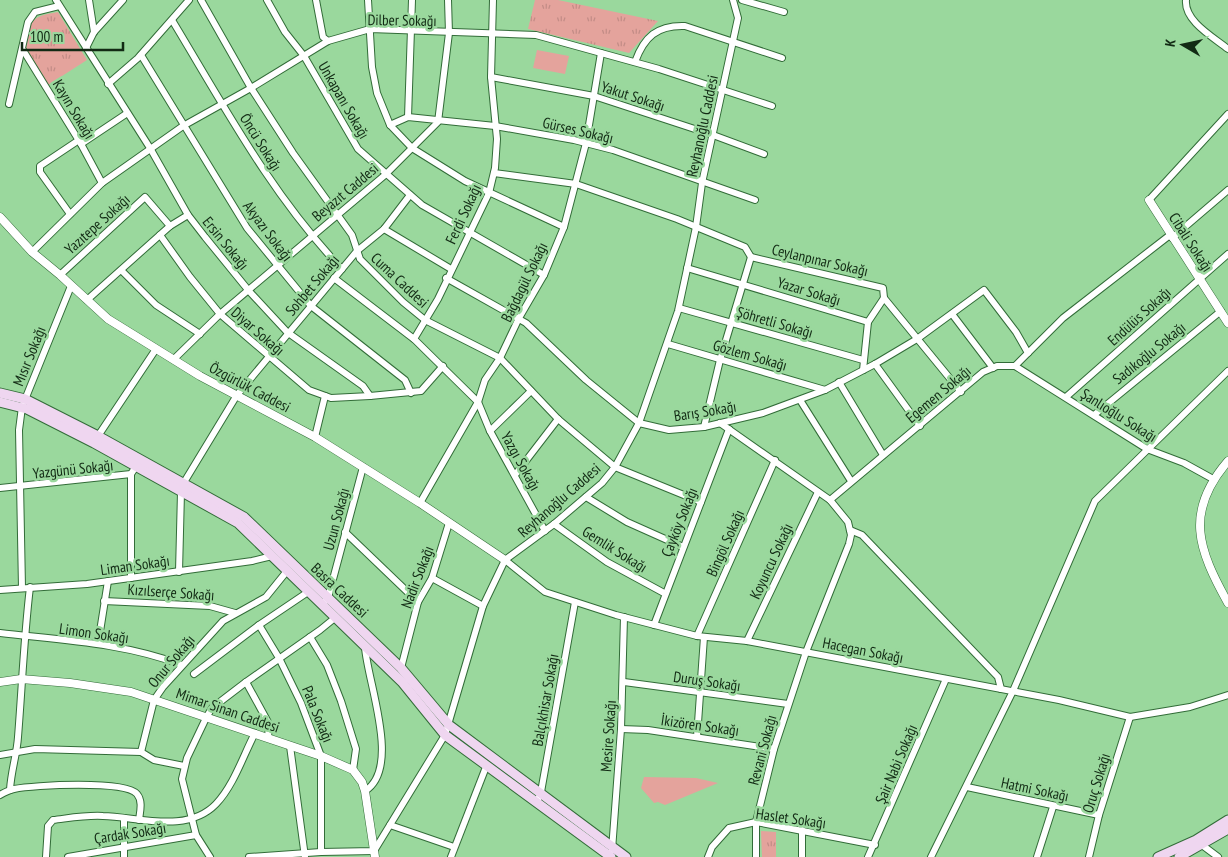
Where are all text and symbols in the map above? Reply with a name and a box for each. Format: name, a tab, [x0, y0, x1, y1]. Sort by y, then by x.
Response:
street label: Dilber Sokağı	[367, 10, 437, 30]
scale bar	[22, 20, 124, 52]
north arrow	[1158, 20, 1208, 70]
text: 100 m	[30, 27, 63, 46]
text: K	[1161, 37, 1180, 48]
street label: Unkapanı Sokağı	[314, 58, 374, 142]
street label: Reyhanoğlu Caddesi	[682, 73, 722, 179]
street label: Kayın Sokağı	[49, 76, 99, 142]
street label: Yakut Sokağı	[599, 77, 667, 115]
street label: Öncü Sokağı	[236, 110, 286, 174]
street label: Gürses Sokağı	[541, 113, 615, 147]
street label: Beyazıt Caddesi	[308, 159, 382, 225]
street label: Ferdi Sokağı	[441, 181, 485, 247]
street label: Yazıtepe Sokağı	[60, 190, 134, 258]
street label: Akyazı Sokağı	[239, 197, 297, 265]
street label: Cibali Sokağı	[1165, 209, 1217, 275]
street label: Ersin Sokağı	[199, 213, 253, 273]
street label: Bağdagül Sokağı	[497, 239, 551, 325]
street label: Ceylanpınar Sokağı	[770, 240, 870, 280]
street label: Cuma Caddesi	[367, 248, 433, 312]
street label: Sohbet Sokağı	[281, 251, 343, 319]
street label: Yazar Sokağı	[775, 272, 843, 310]
street label: Endülüs Sokağı	[1103, 283, 1175, 349]
street label: Şöhretli Sokağı	[735, 302, 815, 342]
street label: Diyar Sokağı	[227, 303, 289, 359]
street label: Sadıkoğlu Sokağı	[1109, 318, 1189, 388]
street label: Mısır Sokağı	[8, 323, 50, 389]
street label: Gözlem Sokağı	[711, 335, 789, 375]
street label: Özgürlük Caddesi	[206, 358, 294, 416]
street label: Egemen Sokağı	[902, 361, 974, 427]
street label: Şanlıoğlu Sokağı	[1077, 384, 1161, 446]
street label: Barış Sokağı	[672, 397, 738, 425]
street label: Yazgı Sokağı	[497, 428, 545, 494]
street label: Yazgünü Sokağı	[32, 455, 114, 483]
street label: Reyhanoğlu Caddesi	[514, 459, 604, 541]
street label: Çayköy Sokağı	[656, 485, 702, 559]
street label: Uzun Sokağı	[319, 486, 353, 552]
street label: Bingöl Sokağı	[702, 507, 748, 579]
street label: Koyuncu Sokağı	[745, 520, 797, 602]
street label: Gemlik Sokağı	[579, 522, 651, 576]
street label: Nadir Sokağı	[396, 543, 438, 611]
street label: Liman Sokağı	[99, 551, 171, 579]
street label: Basra Caddesi	[307, 559, 373, 621]
street label: Kızılserçe Sokağı	[127, 579, 215, 605]
street label: Limon Sokağı	[58, 619, 130, 647]
street label: Onur Sokağı	[143, 631, 199, 691]
street label: Hacegan Sokağı	[821, 633, 905, 667]
street label: Balçıkhisar Sokağı	[528, 652, 562, 748]
street label: Duruş Sokağı	[672, 667, 742, 695]
street label: Mimar Sinan Caddesi	[174, 683, 282, 737]
street label: Pala Sokağı	[298, 683, 338, 745]
street label: Mesire Sokağı	[596, 699, 620, 773]
street label: İkizören Sokağı	[660, 710, 740, 740]
street label: Revani Sokağı	[744, 713, 780, 787]
street label: Şair Nabi Sokağı	[871, 721, 921, 807]
street label: Oruç Sokağı	[1078, 751, 1114, 815]
street label: Hatmi Sokağı	[999, 773, 1071, 805]
street label: Haslet Sokağı	[755, 804, 827, 832]
street label: Çardak Sokağı	[93, 818, 167, 848]

